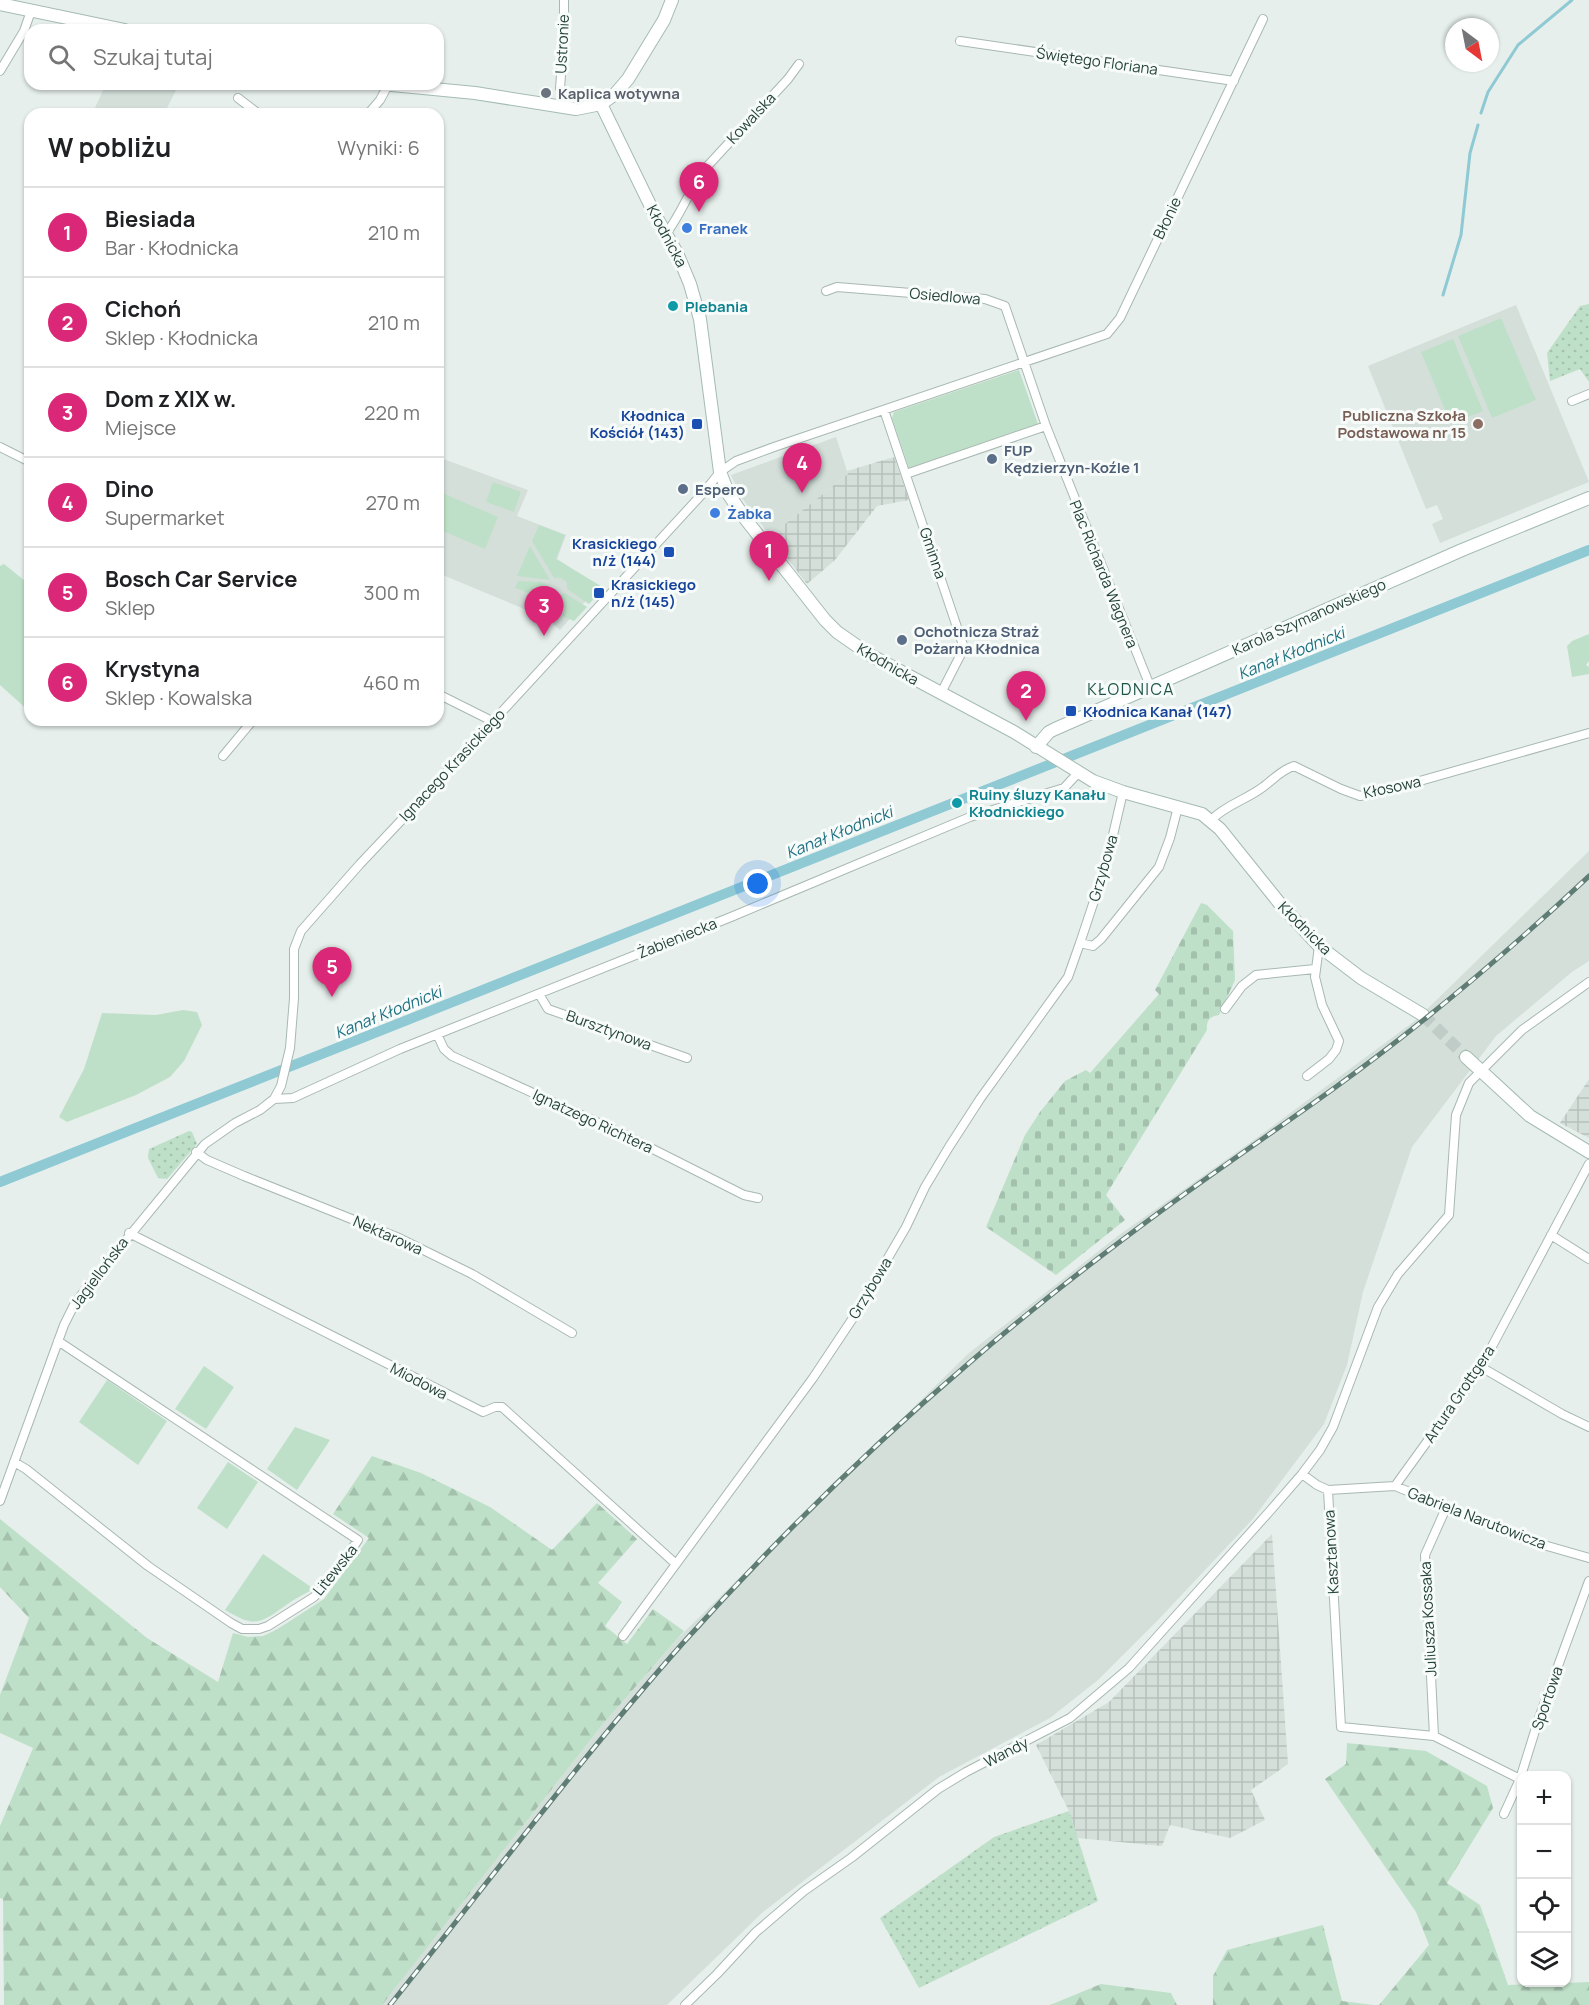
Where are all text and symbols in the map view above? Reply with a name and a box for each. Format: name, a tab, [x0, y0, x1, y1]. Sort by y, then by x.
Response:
street label: Ustronie	[550, 13, 574, 74]
north arrow	[1445, 18, 1499, 72]
search box	[24, 24, 444, 90]
icon: search	[45, 41, 78, 74]
text: Szukaj tutaj	[93, 42, 213, 72]
street label: Świętego Floriana	[1035, 42, 1159, 80]
place label: Kaplica wotywna	[558, 83, 680, 104]
marker: Kaplica wotywna	[539, 86, 553, 100]
street label: Kowalska	[722, 88, 780, 148]
text: W pobliżu	[48, 129, 171, 165]
text: Wyniki: 6	[337, 134, 420, 161]
pin: 6	[680, 162, 718, 212]
street label: Błonie	[1148, 193, 1186, 243]
street label: Kłodnicka	[642, 201, 692, 271]
text: Biesiada	[105, 204, 195, 234]
place label: Franek	[699, 218, 749, 239]
text: 1	[63, 219, 72, 246]
text: 210 m	[368, 219, 420, 246]
marker: Franek	[680, 221, 694, 235]
text: Bar · Kłodnicka	[105, 234, 239, 261]
street label: Osiedlowa	[909, 282, 981, 310]
text: Cichoń	[105, 294, 181, 324]
place label: Plebania	[685, 296, 748, 317]
marker: Plebania	[666, 299, 680, 313]
text: 2	[62, 309, 73, 336]
text: 210 m	[368, 309, 420, 336]
text: Sklep · Kłodnicka	[105, 324, 258, 351]
text: Dom z XIX w.	[105, 384, 236, 414]
text: 3	[62, 399, 73, 426]
text: 220 m	[364, 399, 420, 426]
place label: Kłodnica Kościół (143)	[590, 405, 685, 443]
place label: Publiczna Szkoła Podstawowa nr 15	[1337, 405, 1466, 443]
text: Miejsce	[105, 414, 176, 441]
marker: Kłodnica Kościół (143)	[690, 417, 704, 431]
marker: Publiczna Szkoła Podstawowa nr 15	[1471, 417, 1485, 431]
place label: FUP Kędzierzyn-Koźle 1	[1004, 440, 1140, 478]
pin: 4	[782, 444, 822, 493]
marker: FUP Kędzierzyn-Koźle 1	[985, 452, 999, 466]
text: Dino	[105, 474, 154, 504]
place label: Espero	[695, 479, 745, 500]
marker: Espero	[676, 482, 690, 496]
text: 4	[61, 489, 74, 516]
text: 270 m	[365, 489, 420, 516]
street label: Plac Richarda Wagnera	[1065, 497, 1143, 651]
place label: Żabka	[727, 503, 772, 524]
text: Supermarket	[105, 504, 225, 531]
marker: Żabka	[708, 506, 722, 520]
street label: Gminna	[914, 525, 952, 581]
pin: 1	[750, 532, 788, 581]
place label: Krasickiego n/ż (144)	[572, 533, 657, 571]
marker: Krasickiego n/ż (144)	[662, 545, 676, 559]
text: Bosch Car Service	[105, 564, 297, 594]
place label: Krasickiego n/ż (145)	[611, 574, 696, 612]
street label: Karola Szymanowskiego	[1229, 574, 1389, 660]
text: 5	[62, 579, 73, 606]
text: 300 m	[364, 579, 420, 606]
pin: 3	[524, 586, 564, 636]
marker: Krasickiego n/ż (145)	[592, 586, 606, 600]
text: Sklep	[105, 594, 155, 621]
place label: Ochotnicza Straż Pożarna Kłodnica	[914, 621, 1040, 659]
water label: Kanał Kłodnicki	[1234, 621, 1350, 684]
marker: Ochotnicza Straż Pożarna Kłodnica	[895, 633, 909, 647]
street label: Kłodnicka	[853, 638, 923, 690]
text: Krystyna	[105, 654, 200, 684]
text: 6	[61, 669, 74, 696]
text: 460 m	[363, 669, 420, 696]
pin: 2	[1006, 672, 1046, 721]
district label: KŁODNICA	[1087, 678, 1175, 700]
text: Sklep · Kowalska	[105, 684, 252, 711]
place label: Kłodnica Kanał (147)	[1083, 701, 1233, 722]
street label: Ignacego Krasickiego	[394, 704, 510, 826]
marker: Kłodnica Kanał (147)	[1064, 704, 1078, 718]
street label: Kłosowa	[1361, 771, 1423, 803]
place label: Ruiny śluzy Kanału Kłodnickiego	[969, 784, 1106, 822]
marker: Ruiny śluzy Kanału Kłodnickiego	[950, 796, 964, 810]
water label: Kanał Kłodnicki	[782, 800, 898, 863]
street label: Grzybowa	[1083, 832, 1123, 904]
your location	[743, 869, 772, 898]
street label: Kłodnicka	[1274, 897, 1336, 959]
street label: Żabieniecka	[634, 913, 720, 963]
pin: 5	[312, 948, 352, 997]
water label: Kanał Kłodnicki	[331, 980, 447, 1043]
street label: Bursztynowa	[563, 1005, 655, 1055]
street label: Ignatzego Richtera	[529, 1084, 657, 1158]
street label: Nektarowa	[350, 1210, 426, 1260]
street label: Jagiellońska	[65, 1233, 133, 1313]
street label: Grzybowa	[843, 1253, 897, 1323]
street label: Artura Grottgera	[1419, 1341, 1499, 1447]
street label: Miodowa	[387, 1358, 451, 1404]
street label: Gabriela Narutowicza	[1405, 1482, 1549, 1554]
street label: Kasztanowa	[1318, 1509, 1344, 1595]
street label: Litewska	[308, 1540, 362, 1600]
street label: Juliusza Kossaka	[1414, 1561, 1442, 1677]
street label: Sportowa	[1526, 1663, 1568, 1733]
street label: Wandy	[980, 1732, 1032, 1772]
map controls	[1517, 1771, 1571, 1987]
button: +	[1517, 1771, 1571, 1825]
button: −	[1517, 1825, 1571, 1879]
button: locate	[1517, 1879, 1571, 1933]
button: layers	[1517, 1933, 1571, 1987]

